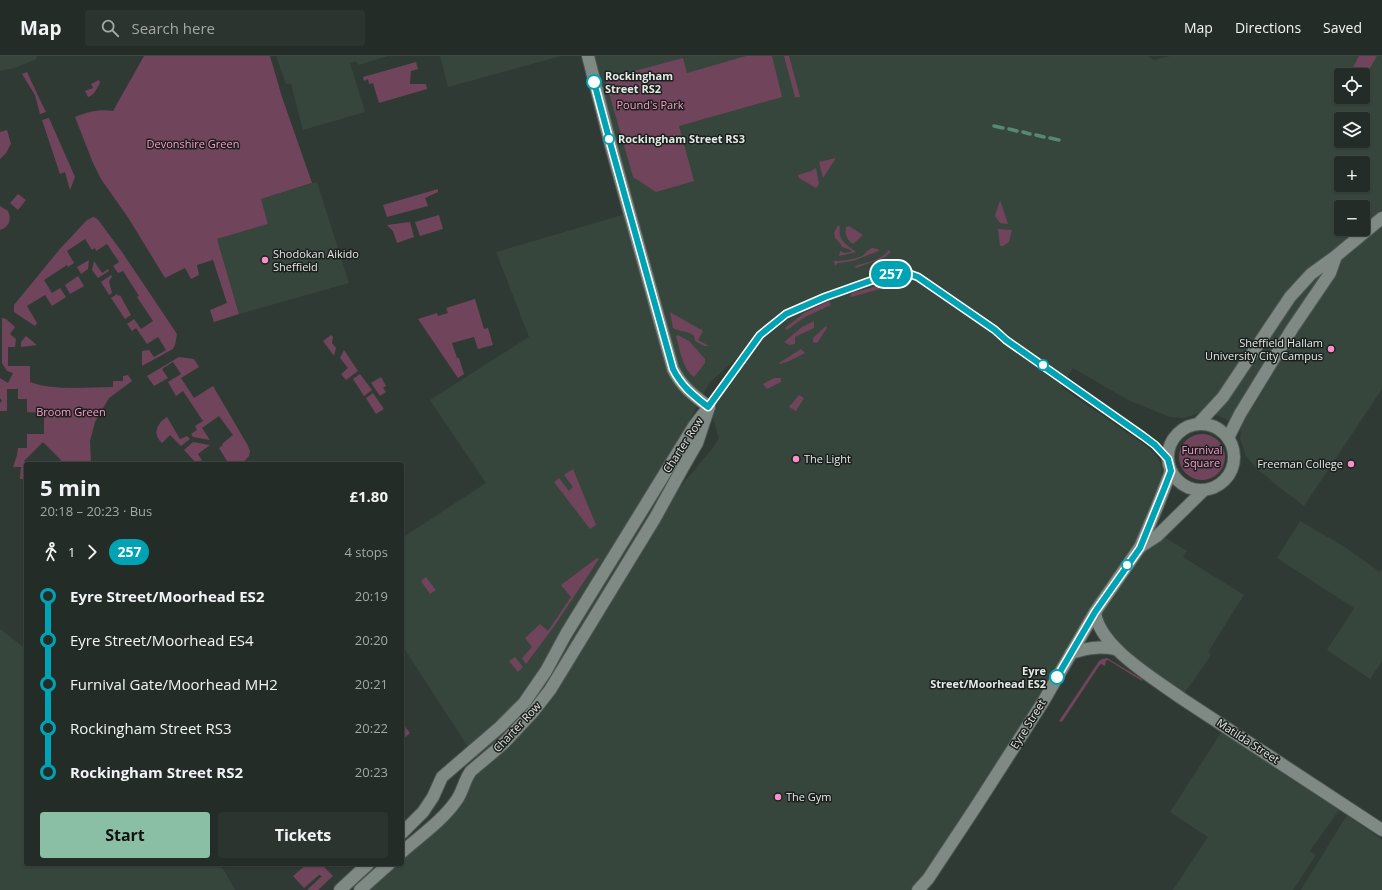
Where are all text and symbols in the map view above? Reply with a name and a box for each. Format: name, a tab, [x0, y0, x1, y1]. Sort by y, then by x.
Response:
search box	[85, 10, 365, 46]
text: Map	[20, 15, 61, 41]
icon: search	[99, 17, 121, 39]
text: Search here	[131, 18, 215, 38]
text: Map	[1184, 18, 1213, 37]
text: Directions	[1235, 18, 1301, 37]
text: Saved	[1323, 18, 1362, 37]
place label: Rockingham Street RS2	[605, 68, 673, 96]
map controls	[1334, 68, 1370, 236]
button: locate	[1334, 68, 1370, 104]
marker: Rockingham Street RS2	[586, 74, 602, 90]
park label: Pound's Park	[617, 97, 684, 112]
button: layers	[1334, 112, 1370, 148]
place label: Rockingham Street RS3	[618, 131, 745, 146]
marker: Rockingham Street RS3	[603, 133, 615, 145]
park label: Devonshire Green	[147, 136, 239, 151]
button: +	[1334, 156, 1370, 192]
button: −	[1334, 200, 1370, 236]
place label: Shodokan Aikido Sheffield	[273, 246, 359, 274]
marker: Shodokan Aikido Sheffield	[260, 255, 270, 265]
line badge: 257	[868, 261, 914, 287]
text: 257	[879, 264, 903, 283]
place label: Sheffield Hallam University City Campus	[1205, 335, 1323, 363]
marker: Sheffield Hallam University City Campus	[1326, 344, 1336, 354]
unlabelled marker	[1037, 359, 1049, 371]
park label: Broom Green	[36, 404, 106, 419]
street label: Charter Row	[659, 414, 706, 476]
park label: Furnival Square	[1182, 442, 1222, 470]
place label: The Light	[804, 451, 851, 466]
marker: The Light	[791, 454, 801, 464]
place label: Freeman College	[1257, 456, 1343, 471]
marker: Freeman College	[1346, 459, 1356, 469]
text: 5 min	[40, 472, 101, 502]
text: £1.80	[349, 486, 388, 506]
text: 20:18 – 20:23 · Bus	[40, 502, 152, 520]
icon: walk	[40, 541, 62, 563]
icon: forward	[81, 541, 103, 563]
text: 257	[117, 542, 141, 561]
text: 1	[68, 543, 75, 561]
text: 4 stops	[344, 543, 388, 561]
unlabelled marker	[1121, 559, 1133, 571]
text: Eyre Street/Moorhead ES2	[70, 586, 264, 606]
text: 20:19	[355, 587, 388, 605]
text: Eyre Street/Moorhead ES4	[70, 630, 254, 650]
text: 20:20	[355, 631, 388, 649]
place label: Eyre Street/Moorhead ES2	[930, 663, 1046, 691]
marker: Eyre Street/Moorhead ES2	[1049, 669, 1065, 685]
text: Furnival Gate/Moorhead MH2	[70, 674, 278, 694]
text: 20:21	[355, 675, 388, 693]
street label: Eyre Street	[1006, 696, 1049, 751]
street label: Charter Row	[489, 698, 544, 755]
street label: Matilda Street	[1214, 715, 1283, 766]
text: Rockingham Street RS3	[70, 718, 232, 738]
text: 20:22	[355, 719, 388, 737]
text: Rockingham Street RS2	[70, 762, 243, 782]
text: 20:23	[355, 763, 388, 781]
place label: The Gym	[786, 789, 832, 804]
marker: The Gym	[773, 792, 783, 802]
button: Start	[40, 812, 210, 858]
button: Tickets	[218, 812, 388, 858]

